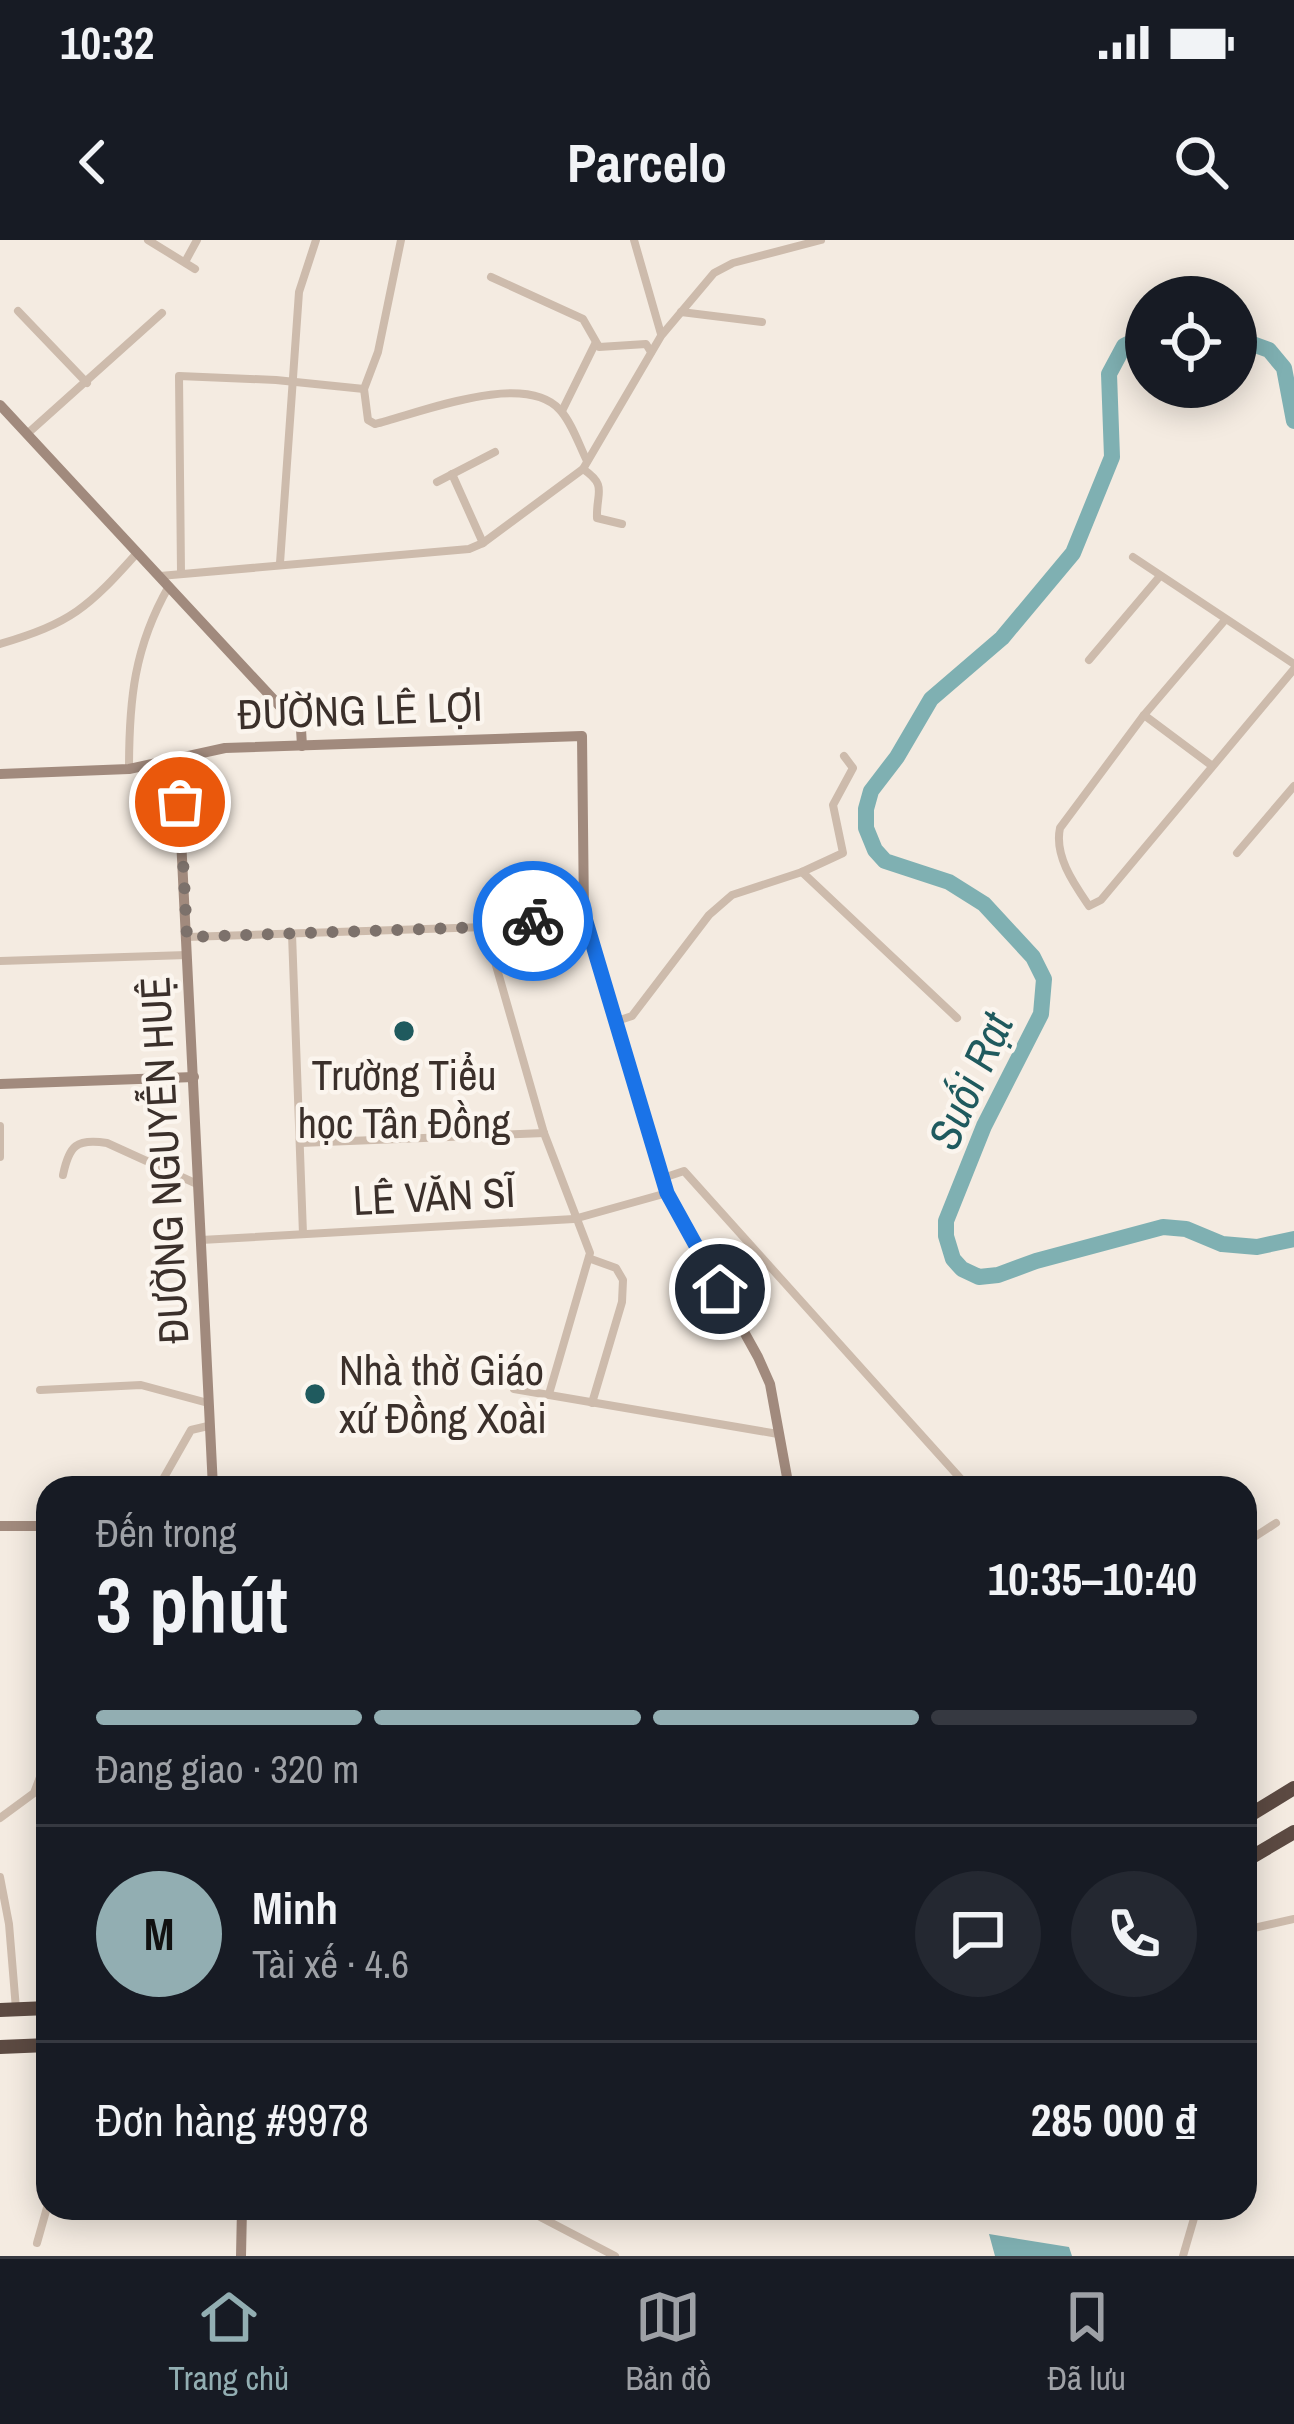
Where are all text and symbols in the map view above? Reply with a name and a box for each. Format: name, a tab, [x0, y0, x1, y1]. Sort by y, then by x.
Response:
text: 10:32	[60, 12, 154, 73]
text: Parcelo	[567, 126, 727, 199]
icon: back	[60, 129, 126, 195]
icon: search	[1168, 129, 1234, 195]
map controls	[1125, 276, 1257, 408]
button: locate	[1125, 276, 1257, 408]
street label: ĐƯỜNG LÊ LỢI	[237, 678, 483, 742]
pin	[129, 751, 231, 853]
icon: bag	[147, 769, 213, 835]
courier	[473, 861, 593, 981]
icon: bike	[500, 888, 566, 954]
street label: ĐƯỜNG NGUYỄN HUỆ	[126, 975, 202, 1345]
water label: Suối Rạt	[912, 1001, 1027, 1159]
marker: Trường Tiểu học Tân Đồng	[391, 1018, 417, 1044]
place label: Trường Tiểu học Tân Đồng	[298, 1047, 510, 1151]
street label: LÊ VĂN SĨ	[352, 1164, 518, 1228]
pin	[669, 1238, 771, 1340]
icon: home	[687, 1256, 753, 1322]
place label: Nhà thờ Giáo xứ Đồng Xoài	[339, 1342, 547, 1446]
marker: Nhà thờ Giáo xứ Đồng Xoài	[302, 1381, 328, 1407]
text: Đến trong	[96, 1507, 236, 1559]
text: 10:35–10:40	[988, 1548, 1197, 1609]
text: 3 phút	[96, 1551, 288, 1656]
text: Đang giao · 320 m	[96, 1743, 359, 1795]
button: chat	[915, 1871, 1041, 1997]
button: phone	[1071, 1871, 1197, 1997]
text: Minh	[252, 1877, 338, 1938]
text: M	[144, 1903, 174, 1964]
text: Tài xế · 4.6	[252, 1938, 409, 1990]
text: Đơn hàng #9978	[96, 2089, 369, 2150]
text: 285 000 ₫	[1031, 2089, 1197, 2150]
tab: Trang chủ	[168, 2284, 289, 2400]
tab: Bản đồ	[625, 2284, 711, 2400]
tab: Đã lưu	[1048, 2284, 1126, 2400]

